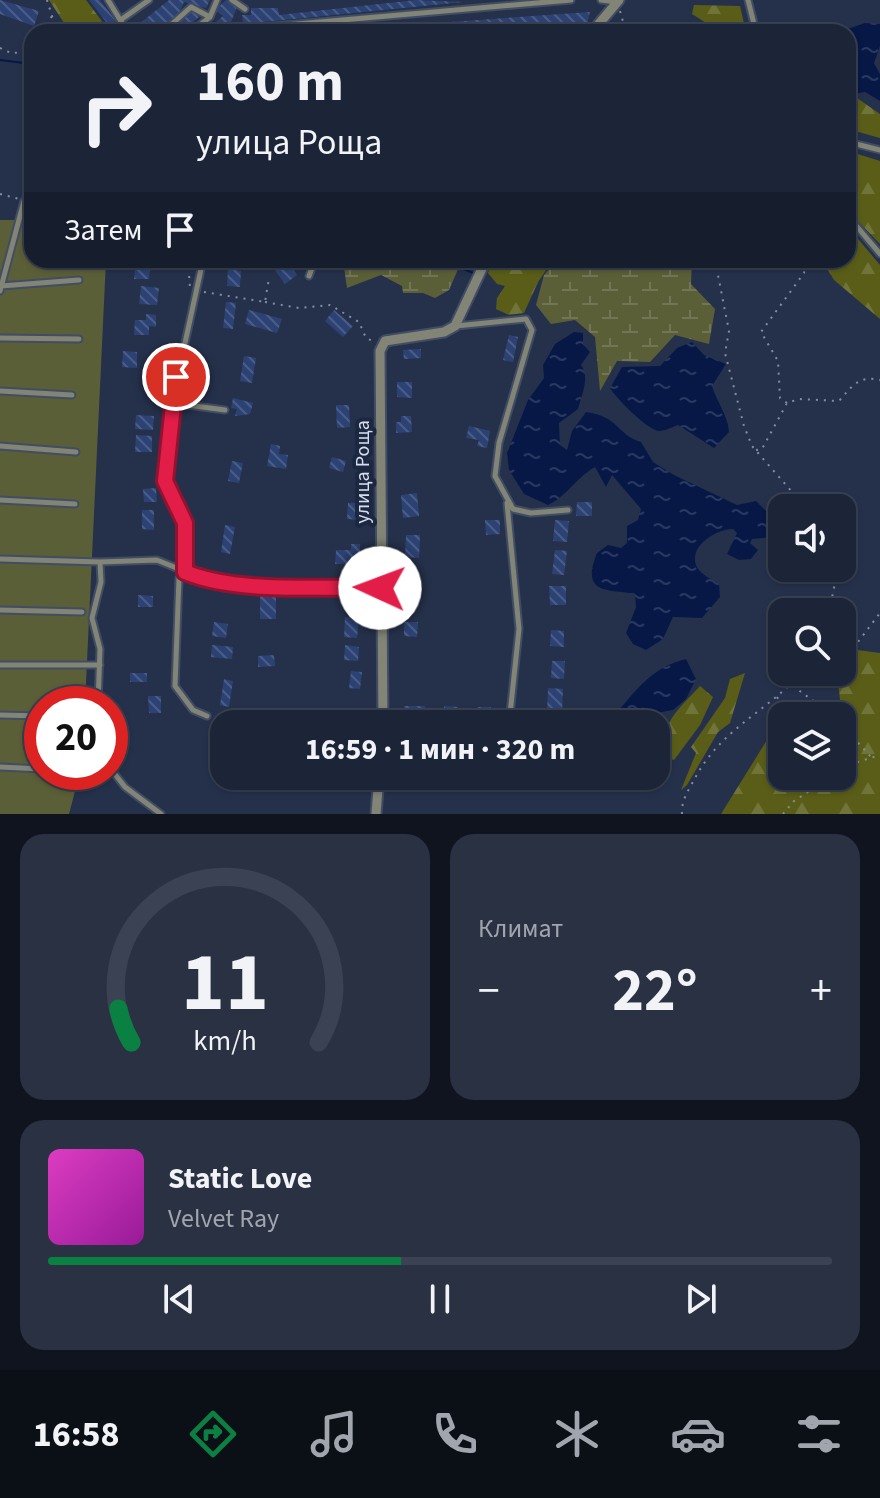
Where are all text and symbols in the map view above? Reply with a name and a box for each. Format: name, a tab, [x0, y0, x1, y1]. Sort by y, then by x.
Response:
text: 160 m	[196, 43, 344, 122]
icon: right	[64, 56, 168, 160]
text: улица Роща	[196, 117, 382, 168]
icon: arrive	[158, 208, 202, 252]
text: Затем	[64, 209, 142, 252]
pin	[142, 343, 210, 411]
icon: arrive	[154, 355, 198, 399]
street label: улица Роща	[349, 420, 377, 524]
map controls	[768, 494, 856, 790]
button: sound	[768, 494, 856, 582]
position arrow	[338, 546, 422, 630]
button: search	[768, 598, 856, 686]
speed limit sign: 20	[24, 686, 128, 790]
button: layers	[768, 702, 856, 790]
text: 16:59 · 1 мин · 320 m	[305, 728, 575, 771]
text: Климат	[478, 910, 563, 947]
text: 11	[181, 924, 269, 1042]
text: 22°	[612, 949, 698, 1034]
text: −	[478, 960, 500, 1023]
text: +	[810, 960, 832, 1023]
text: km/h	[193, 1021, 257, 1061]
text: Static Love	[168, 1157, 312, 1200]
text: Velvet Ray	[168, 1200, 279, 1237]
icon: previous	[157, 1277, 201, 1321]
icon: pause	[418, 1277, 462, 1321]
icon: next	[679, 1277, 723, 1321]
icon: directions	[185, 1406, 241, 1462]
icon: music	[306, 1406, 362, 1462]
icon: phone	[427, 1406, 483, 1462]
icon: climate	[549, 1406, 605, 1462]
icon: car	[670, 1406, 726, 1462]
icon: filters	[791, 1406, 847, 1462]
text: 16:58	[33, 1409, 119, 1460]

